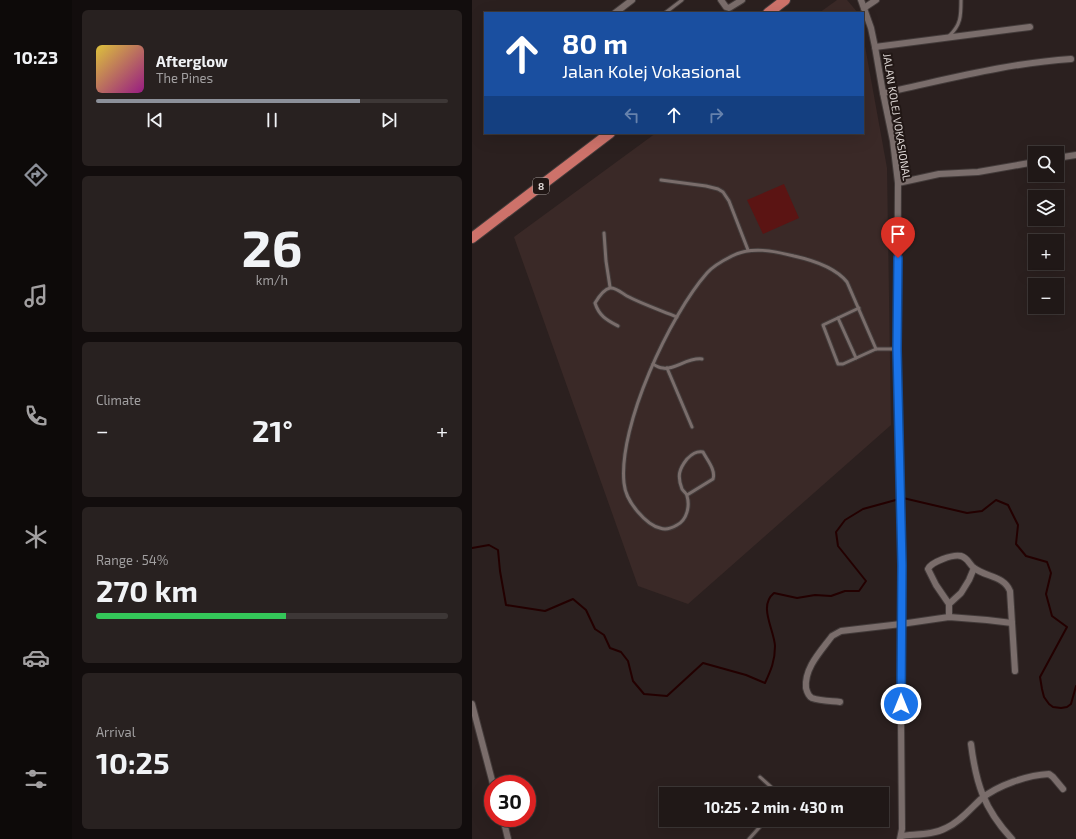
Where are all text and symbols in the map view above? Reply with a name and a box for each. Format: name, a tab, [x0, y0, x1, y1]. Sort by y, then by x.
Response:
text: 80 m	[562, 26, 628, 60]
icon: ahead	[496, 28, 548, 80]
text: 10:23	[14, 46, 58, 68]
text: Afterglow	[156, 52, 228, 70]
street label: JALAN KOLEJ VOKASIONAL	[881, 52, 914, 182]
text: Jalan Kolej Vokasional	[562, 60, 741, 82]
text: The Pines	[156, 70, 213, 86]
icon: left	[621, 104, 643, 126]
icon: ahead	[663, 104, 685, 126]
icon: right	[705, 104, 727, 126]
icon: previous	[144, 109, 166, 131]
icon: pause	[261, 109, 283, 131]
icon: next	[378, 109, 400, 131]
map controls	[1028, 146, 1064, 314]
button: search	[1028, 146, 1064, 182]
icon: directions	[22, 161, 50, 189]
road number: 8	[533, 178, 549, 194]
button: layers	[1028, 190, 1064, 226]
text: 26	[242, 215, 302, 277]
pin	[881, 217, 915, 258]
icon: arrive	[887, 223, 909, 245]
button: +	[1028, 234, 1064, 270]
text: km/h	[256, 272, 288, 288]
button: −	[1028, 278, 1064, 314]
icon: music	[22, 282, 50, 310]
text: Climate	[96, 392, 141, 408]
icon: phone	[22, 402, 50, 430]
text: 21°	[252, 412, 293, 448]
text: −	[96, 417, 109, 443]
text: +	[436, 417, 448, 443]
icon: climate	[22, 523, 50, 551]
text: Range · 54%	[96, 552, 168, 568]
text: 270 km	[96, 572, 198, 608]
icon: car	[22, 644, 50, 672]
position arrow	[880, 683, 922, 725]
text: Arrival	[96, 724, 136, 740]
text: 10:25	[96, 744, 170, 780]
icon: filters	[22, 765, 50, 793]
speed limit sign: 30	[484, 775, 536, 827]
text: 10:25 · 2 min · 430 m	[704, 798, 844, 816]

